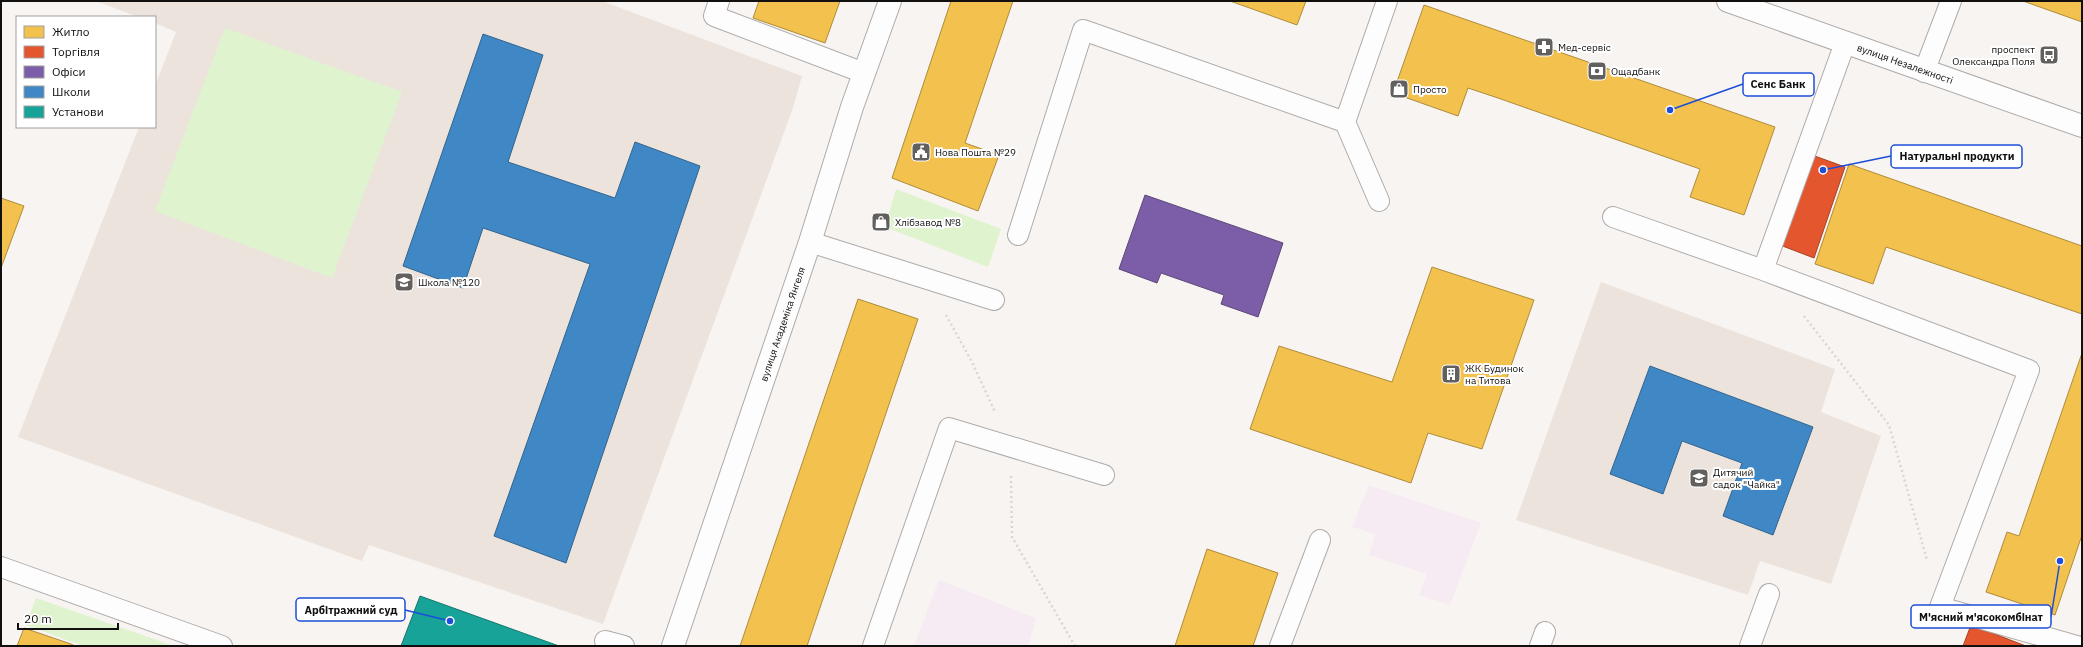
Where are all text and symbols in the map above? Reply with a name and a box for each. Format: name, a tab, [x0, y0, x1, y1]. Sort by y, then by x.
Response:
legend	[16, 16, 156, 128]
text: Житло	[52, 24, 90, 39]
pharmacy icon: Мед-сервіс	[1533, 36, 1555, 58]
place label: Мед-сервіс	[1558, 41, 1611, 54]
street label: вулиця Незалежності	[1855, 41, 1955, 87]
place label: проспект Олександра Поля	[1952, 43, 2035, 68]
text: Торгівля	[52, 44, 100, 59]
bus stop icon: проспект Олександра Поля	[2038, 44, 2060, 66]
bank icon: Ощадбанк	[1586, 60, 1608, 82]
text: Офіси	[52, 64, 86, 79]
place label: Ощадбанк	[1611, 65, 1661, 78]
callout: Сенс Банк	[1743, 73, 1814, 96]
text: Сенс Банк	[1751, 77, 1806, 91]
shop icon: Просто	[1388, 78, 1410, 100]
place label: Просто	[1413, 83, 1447, 96]
text: Школи	[52, 84, 90, 99]
text: Установи	[52, 104, 104, 119]
public building icon: Нова Пошта №29	[910, 141, 932, 163]
callout: Натуральні продукти	[1891, 145, 2022, 168]
place label: Нова Пошта №29	[935, 146, 1016, 159]
text: Натуральні продукти	[1900, 149, 2014, 163]
shop icon: Хлібзавод №8	[870, 211, 892, 233]
place label: Хлібзавод №8	[895, 216, 961, 229]
street label: вулиця Академіка Янгеля	[757, 265, 808, 383]
school or university icon: Школа №120	[393, 271, 415, 293]
place label: Школа №120	[418, 276, 480, 289]
place label: ЖК Будинок на Титова	[1465, 362, 1524, 387]
building icon: ЖК Будинок на Титова	[1440, 363, 1462, 385]
place label: Дитячий садок "Чайка"	[1713, 466, 1780, 491]
school or university icon: Дитячий садок "Чайка"	[1688, 467, 1710, 489]
callout: Арбітражний суд	[296, 598, 405, 621]
text: Арбітражний суд	[305, 603, 398, 617]
scale bar	[18, 605, 118, 631]
callout: М'ясний м'ясокомбінат	[1911, 605, 2051, 628]
text: М'ясний м'ясокомбінат	[1919, 610, 2044, 624]
text: 20 m	[24, 611, 52, 626]

